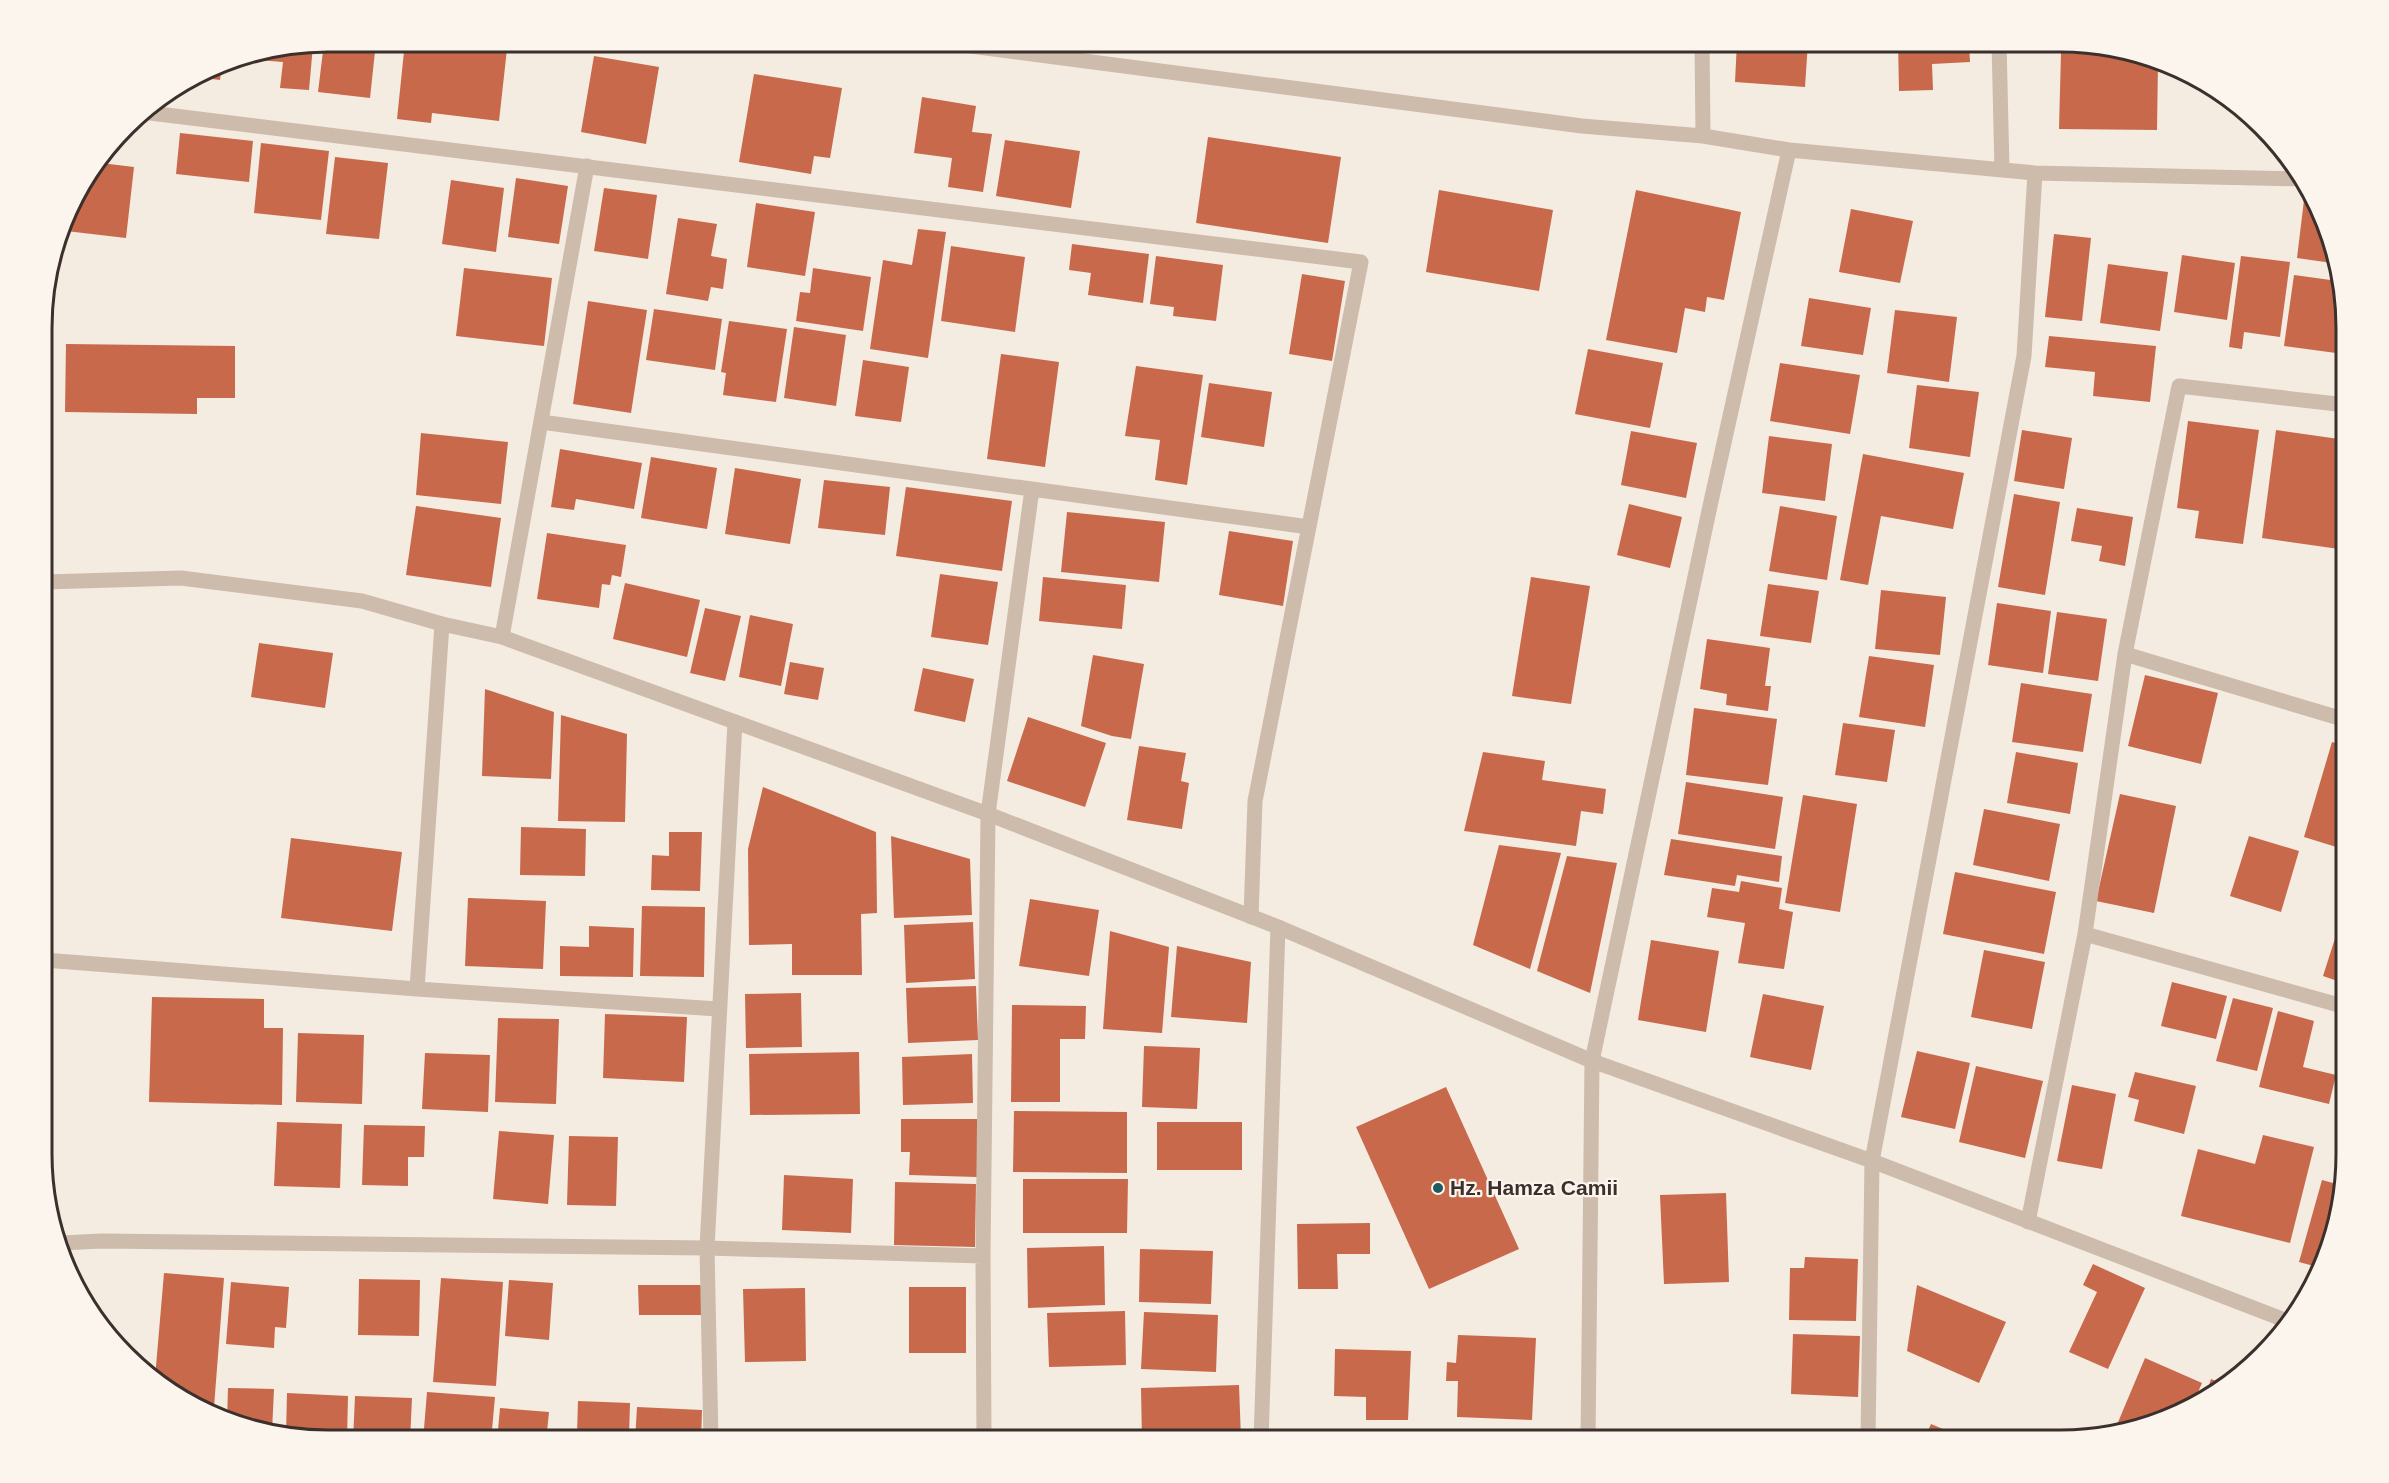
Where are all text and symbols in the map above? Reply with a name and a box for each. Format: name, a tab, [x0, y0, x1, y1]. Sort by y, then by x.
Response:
place label: Hz. Hamza Camii	[1450, 1176, 1618, 1199]
marker: Hz. Hamza Camii	[1431, 1181, 1445, 1195]

